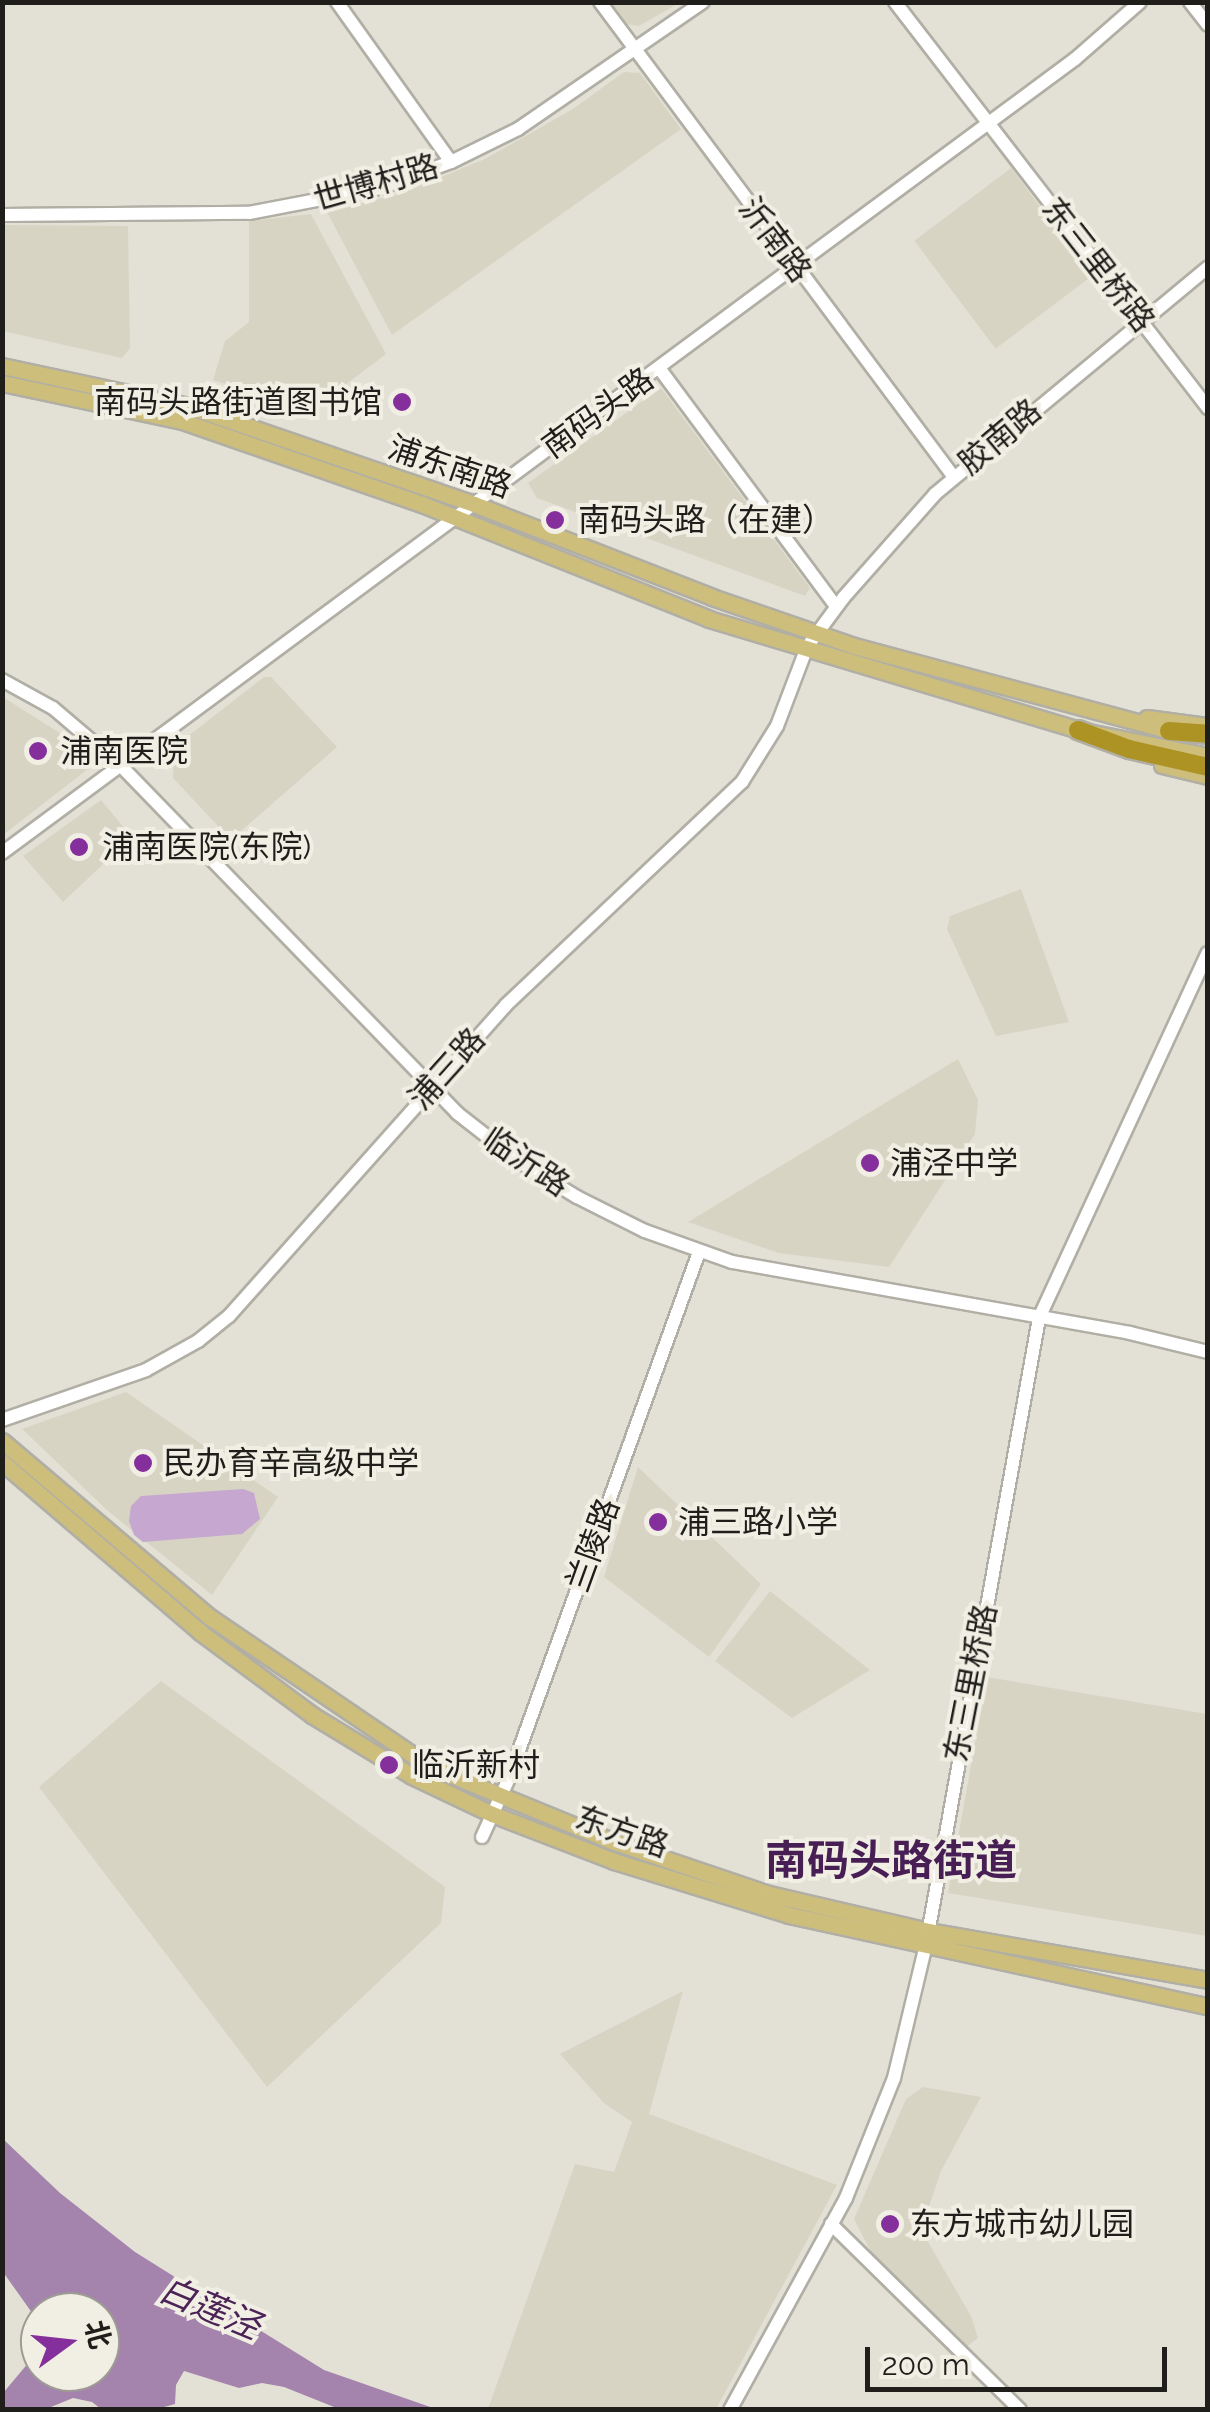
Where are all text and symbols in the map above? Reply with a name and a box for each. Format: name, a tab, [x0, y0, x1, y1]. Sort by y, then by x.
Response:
street label: 世博村路	[309, 147, 443, 219]
street label: 沂南路	[731, 190, 819, 290]
street label: 东三里桥路	[1034, 190, 1162, 340]
street label: 南码头路	[535, 360, 661, 466]
place label: 南码头路街道图书馆	[94, 383, 382, 421]
marker: 南码头路街道图书馆	[391, 391, 413, 413]
street label: 胶南路	[951, 391, 1049, 483]
street label: 浦东南路	[383, 428, 517, 506]
place label: 南码头路（在建）	[578, 501, 834, 539]
marker: 南码头路（在建）	[542, 507, 568, 533]
place label: 浦南医院	[60, 732, 188, 770]
marker: 浦南医院	[25, 738, 51, 764]
place label: 浦南医院(东院)	[102, 828, 311, 866]
marker: 浦南医院(东院)	[66, 834, 92, 860]
street label: 浦三路	[401, 1020, 493, 1118]
street label: 临沂路	[475, 1119, 577, 1205]
place label: 浦泾中学	[890, 1144, 1018, 1182]
marker: 浦泾中学	[859, 1152, 881, 1174]
place label: 民办育辛高级中学	[163, 1444, 419, 1482]
marker: 民办育辛高级中学	[132, 1452, 154, 1474]
street label: 兰陵路	[559, 1493, 627, 1597]
place label: 浦三路小学	[678, 1503, 838, 1541]
marker: 浦三路小学	[647, 1511, 669, 1533]
street label: 东三里桥路	[937, 1601, 1005, 1765]
place label: 临沂新村	[412, 1746, 540, 1784]
marker: 临沂新村	[376, 1752, 402, 1778]
street label: 东方路	[570, 1798, 674, 1866]
district label: 南码头路街道	[765, 1836, 1017, 1886]
place label: 东方城市幼儿园	[910, 2205, 1134, 2243]
marker: 东方城市幼儿园	[879, 2213, 901, 2235]
water label: 白莲泾	[153, 2268, 267, 2348]
north arrow	[20, 2292, 120, 2392]
text: 北	[78, 2317, 117, 2352]
scale bar	[870, 2327, 1172, 2389]
text: 200 m	[882, 2347, 970, 2382]

